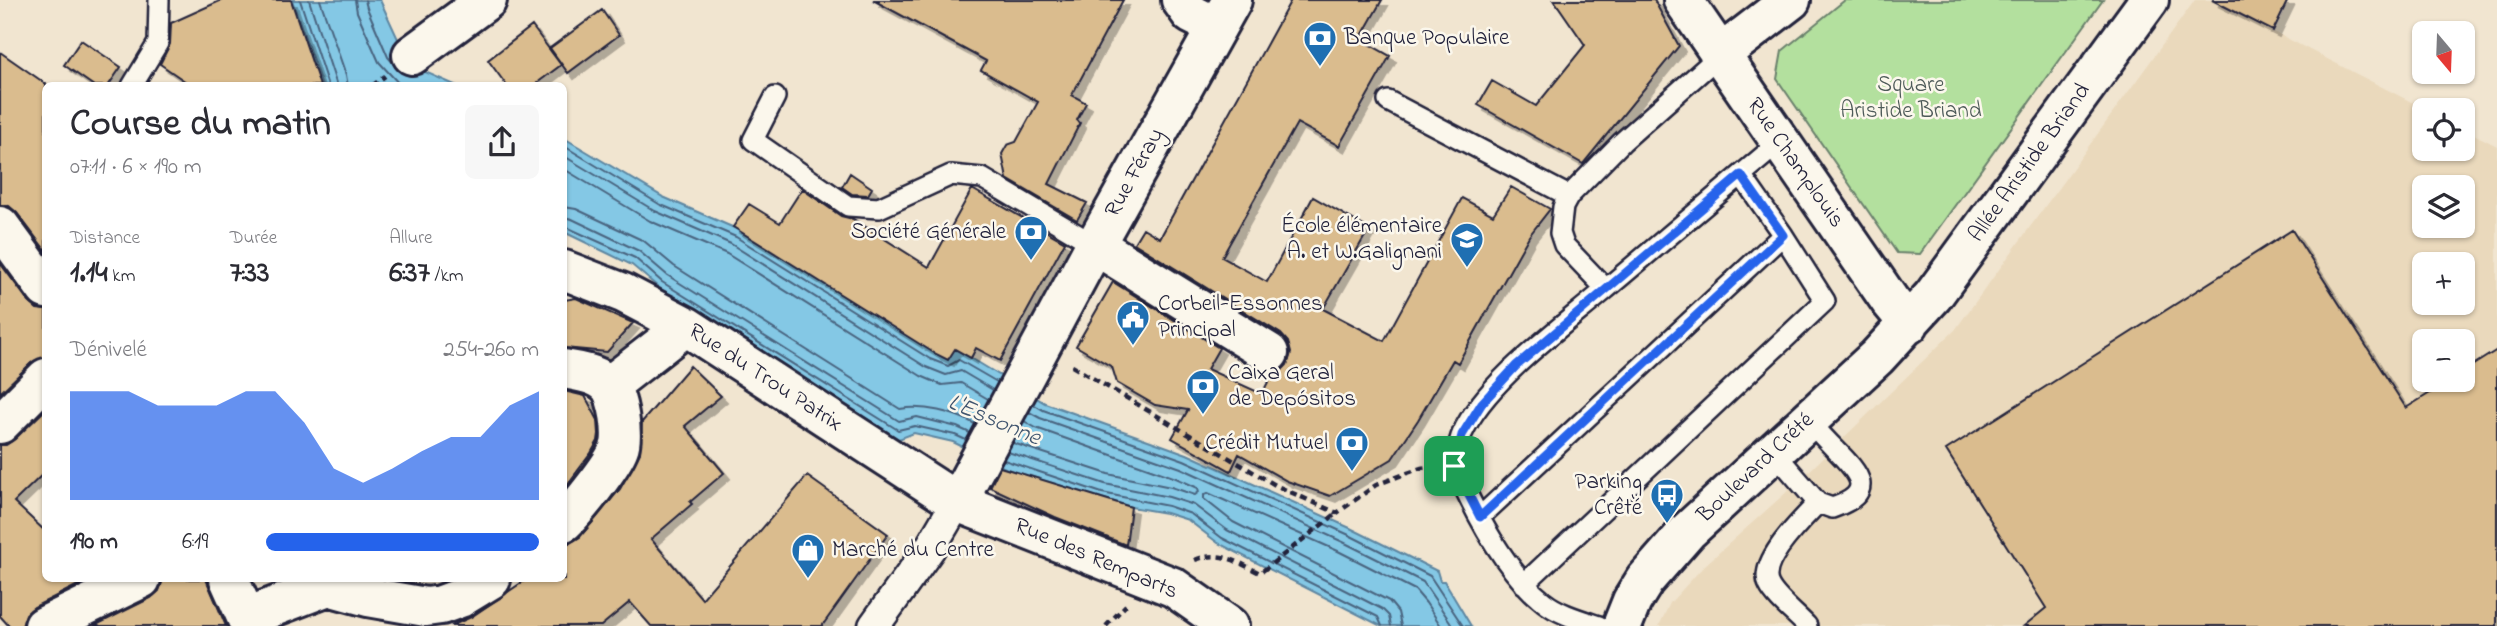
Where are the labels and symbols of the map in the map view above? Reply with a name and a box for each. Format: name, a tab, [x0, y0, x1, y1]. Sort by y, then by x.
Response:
bank icon: Banque Populaire	[1301, 19, 1339, 68]
north arrow	[2412, 21, 2474, 84]
place label: Banque Populaire	[1343, 22, 1510, 55]
park label: Square Aristide Briand	[1840, 69, 1982, 128]
street label: Allée Aristide Briand	[1961, 77, 2099, 249]
street label: Rue Champlouis	[1738, 91, 1852, 235]
street label: Rue Féray	[1097, 122, 1175, 225]
place label: École élémentaire A. et W.Galignani	[1281, 210, 1443, 270]
bank icon: Société Générale	[1012, 213, 1050, 262]
place label: Société Générale	[851, 216, 1007, 249]
school or university icon: École élémentaire A. et W.Galignani	[1448, 220, 1486, 269]
place label: Corbeil-Essonnes Principal	[1158, 288, 1323, 347]
public building icon: Corbeil-Essonnes Principal	[1114, 298, 1152, 347]
street label: Rue du Trou Patrix	[681, 316, 849, 440]
place label: Caixa Geral de Depósitos	[1228, 357, 1356, 416]
bank icon: Caixa Geral de Depósitos	[1184, 367, 1222, 416]
water label: L'Essonne	[942, 386, 1047, 457]
street label: Boulevard Crété	[1689, 404, 1823, 532]
bank icon: Crédit Mutuel	[1333, 424, 1371, 473]
place label: Crédit Mutuel	[1205, 427, 1328, 460]
pin	[1424, 436, 1484, 496]
place label: Parking Crêté	[1575, 466, 1643, 525]
bus stop icon: Parking Crêté	[1648, 476, 1686, 525]
street label: Rue des Remparts	[1009, 510, 1183, 608]
shop icon: Marché du Centre	[789, 531, 827, 580]
place label: Marché du Centre	[832, 534, 995, 567]

